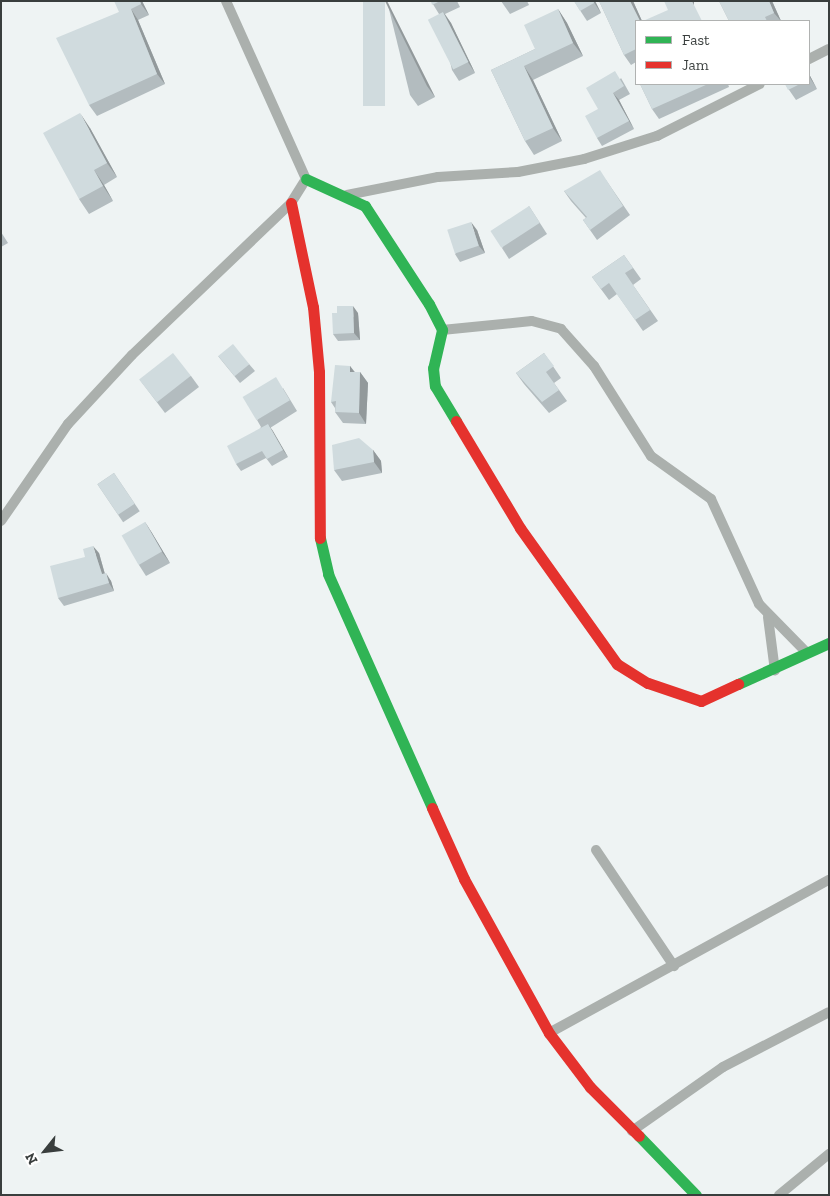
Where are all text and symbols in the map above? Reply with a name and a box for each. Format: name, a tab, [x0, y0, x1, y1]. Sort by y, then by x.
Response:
legend	[635, 20, 810, 85]
text: Fast	[682, 31, 710, 49]
text: Jam	[682, 56, 709, 74]
north arrow	[20, 1126, 70, 1176]
text: N	[21, 1150, 41, 1167]

